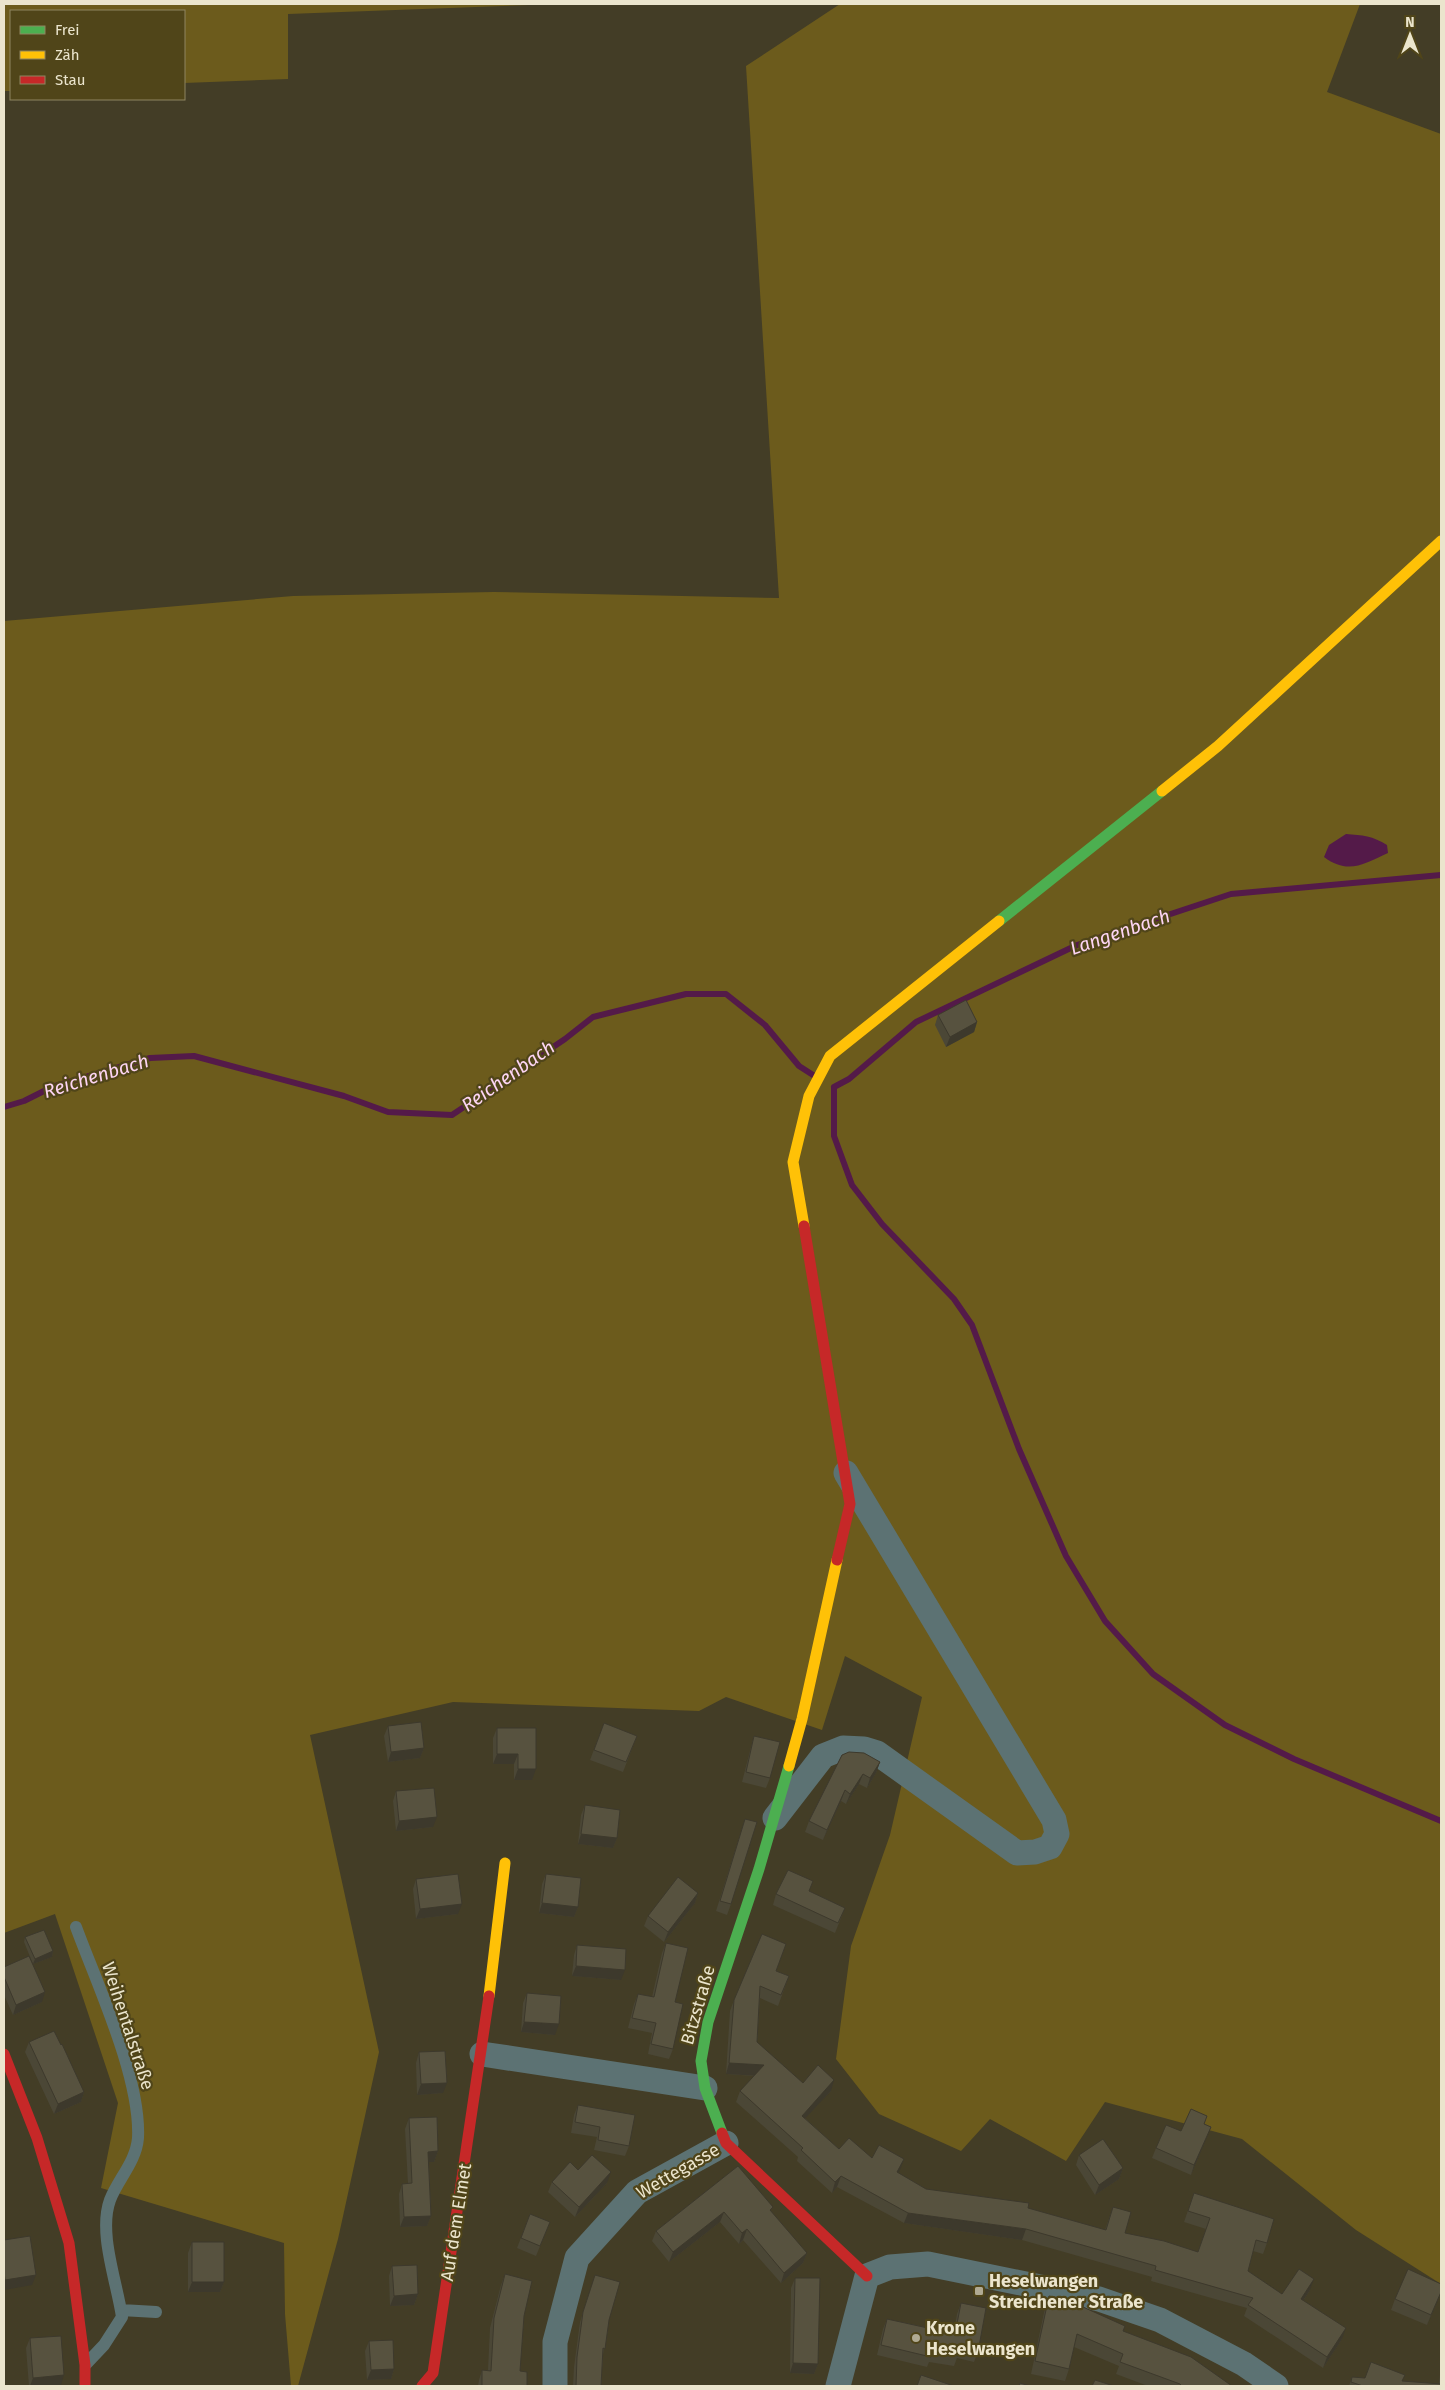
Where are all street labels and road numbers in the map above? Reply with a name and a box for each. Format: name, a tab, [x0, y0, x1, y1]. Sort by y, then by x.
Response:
street label: Weihentalstraße	[97, 1959, 159, 2093]
street label: Bitzstraße	[676, 1963, 720, 2047]
street label: Wettegasse	[633, 2138, 723, 2204]
street label: Auf dem Elmet	[436, 2161, 476, 2282]

